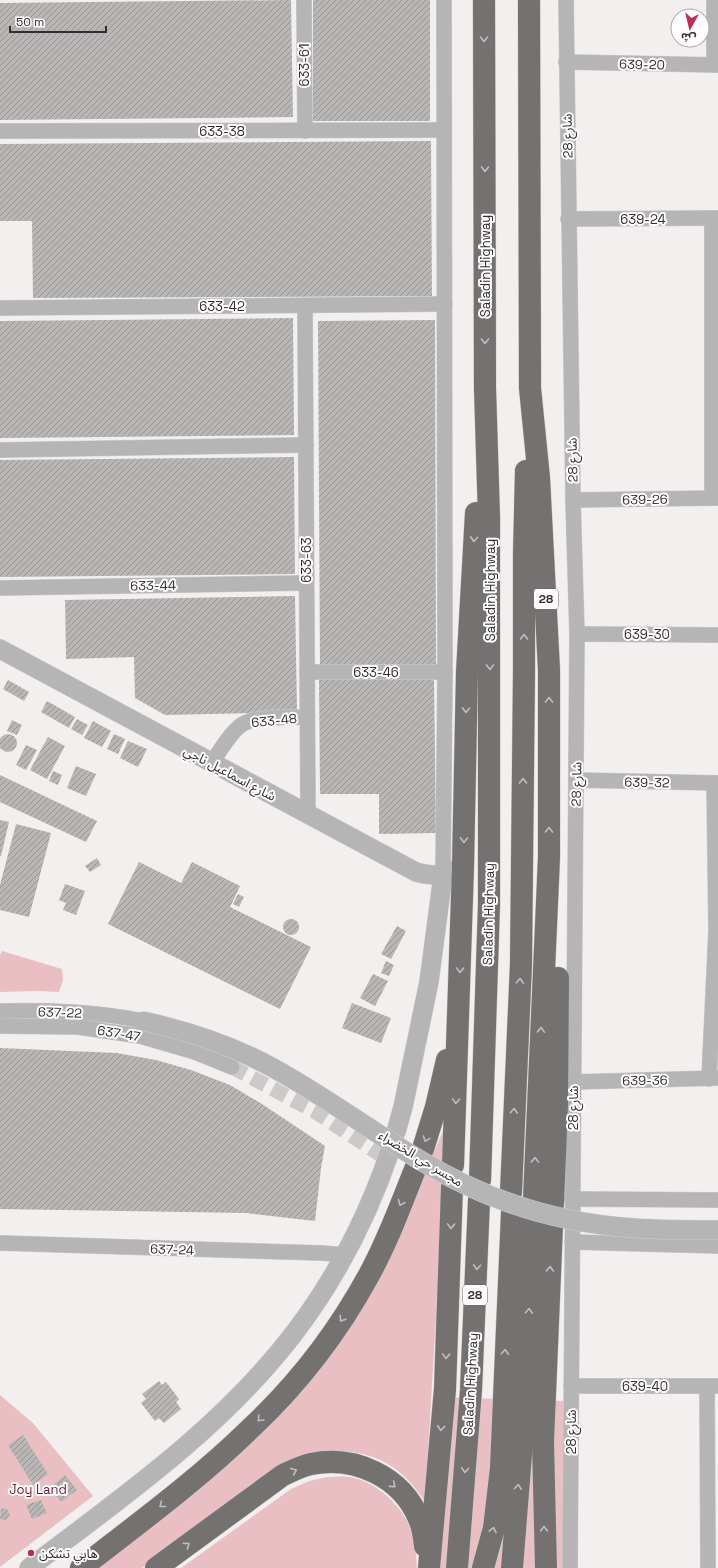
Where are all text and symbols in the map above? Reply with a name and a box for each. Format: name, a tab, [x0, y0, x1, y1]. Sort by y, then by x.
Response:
scale bar	[10, 8, 106, 34]
north arrow	[670, 8, 710, 48]
text: 50 m	[16, 14, 44, 30]
text: ش	[680, 30, 697, 46]
one-way arrow	[480, 36, 488, 42]
street label: 633-61	[296, 44, 313, 86]
street label: 639-20	[619, 56, 665, 73]
street label: شارع 28	[559, 113, 578, 158]
street label: 633-38	[199, 123, 245, 140]
one-way arrow	[481, 166, 489, 172]
street label: 639-24	[620, 211, 666, 228]
street label: Saladin Highway	[477, 215, 494, 317]
street label: 633-42	[199, 298, 245, 315]
one-way arrow	[481, 338, 489, 344]
street label: شارع 28	[564, 437, 583, 482]
street label: 639-26	[622, 491, 668, 508]
one-way arrow	[470, 536, 479, 542]
street label: 633-63	[298, 537, 315, 583]
street label: Saladin Highway	[482, 539, 499, 641]
street label: 633-44	[130, 577, 176, 594]
road number: 28	[534, 589, 558, 609]
street label: 639-30	[624, 626, 670, 643]
one-way arrow	[520, 634, 528, 640]
street label: 633-46	[353, 664, 399, 681]
one-way arrow	[486, 664, 494, 670]
one-way arrow	[545, 697, 553, 703]
one-way arrow	[462, 707, 470, 713]
street label: 633-48	[250, 710, 298, 731]
street label: شارع اسماعيل ناجي	[180, 742, 279, 807]
street label: شارع 28	[568, 762, 587, 807]
street label: 639-32	[624, 774, 670, 791]
one-way arrow	[519, 778, 527, 784]
one-way arrow	[545, 827, 553, 833]
one-way arrow	[460, 837, 468, 843]
street label: Saladin Highway	[479, 863, 498, 965]
one-way arrow	[455, 967, 464, 973]
one-way arrow	[516, 978, 525, 984]
street label: 637-22	[38, 1003, 82, 1022]
street label: 637-47	[96, 1022, 142, 1045]
one-way arrow	[537, 1027, 546, 1033]
street label: 639-36	[622, 1072, 668, 1089]
street label: شارع 28	[565, 1086, 584, 1130]
one-way arrow	[451, 1098, 460, 1104]
one-way arrow	[510, 1108, 519, 1114]
street label: مجسر حي الخضراء	[374, 1127, 466, 1192]
one-way arrow	[423, 1135, 431, 1142]
one-way arrow	[531, 1157, 539, 1163]
one-way arrow	[398, 1199, 406, 1207]
one-way arrow	[446, 1223, 455, 1229]
street label: 637-24	[150, 1240, 194, 1259]
one-way arrow	[472, 1264, 481, 1270]
one-way arrow	[546, 1266, 554, 1272]
road number: 28	[463, 1285, 487, 1305]
one-way arrow	[524, 1308, 533, 1314]
one-way arrow	[339, 1315, 347, 1322]
street label: Saladin Highway	[459, 1332, 482, 1436]
one-way arrow	[501, 1349, 510, 1355]
one-way arrow	[441, 1353, 450, 1359]
street label: 639-40	[622, 1378, 668, 1395]
street label: شارع 28	[563, 1410, 582, 1454]
one-way arrow	[257, 1414, 265, 1422]
one-way arrow	[437, 1424, 446, 1431]
one-way arrow	[290, 1467, 297, 1475]
one-way arrow	[460, 1467, 469, 1473]
one-way arrow	[389, 1480, 396, 1487]
park label: Joy Land	[9, 1481, 67, 1498]
one-way arrow	[514, 1484, 523, 1490]
one-way arrow	[160, 1500, 167, 1507]
one-way arrow	[540, 1526, 549, 1532]
one-way arrow	[489, 1527, 497, 1533]
one-way arrow	[183, 1543, 190, 1550]
place label: هابي تشكن	[39, 1545, 98, 1564]
marker: هابي تشكن	[26, 1548, 36, 1558]

